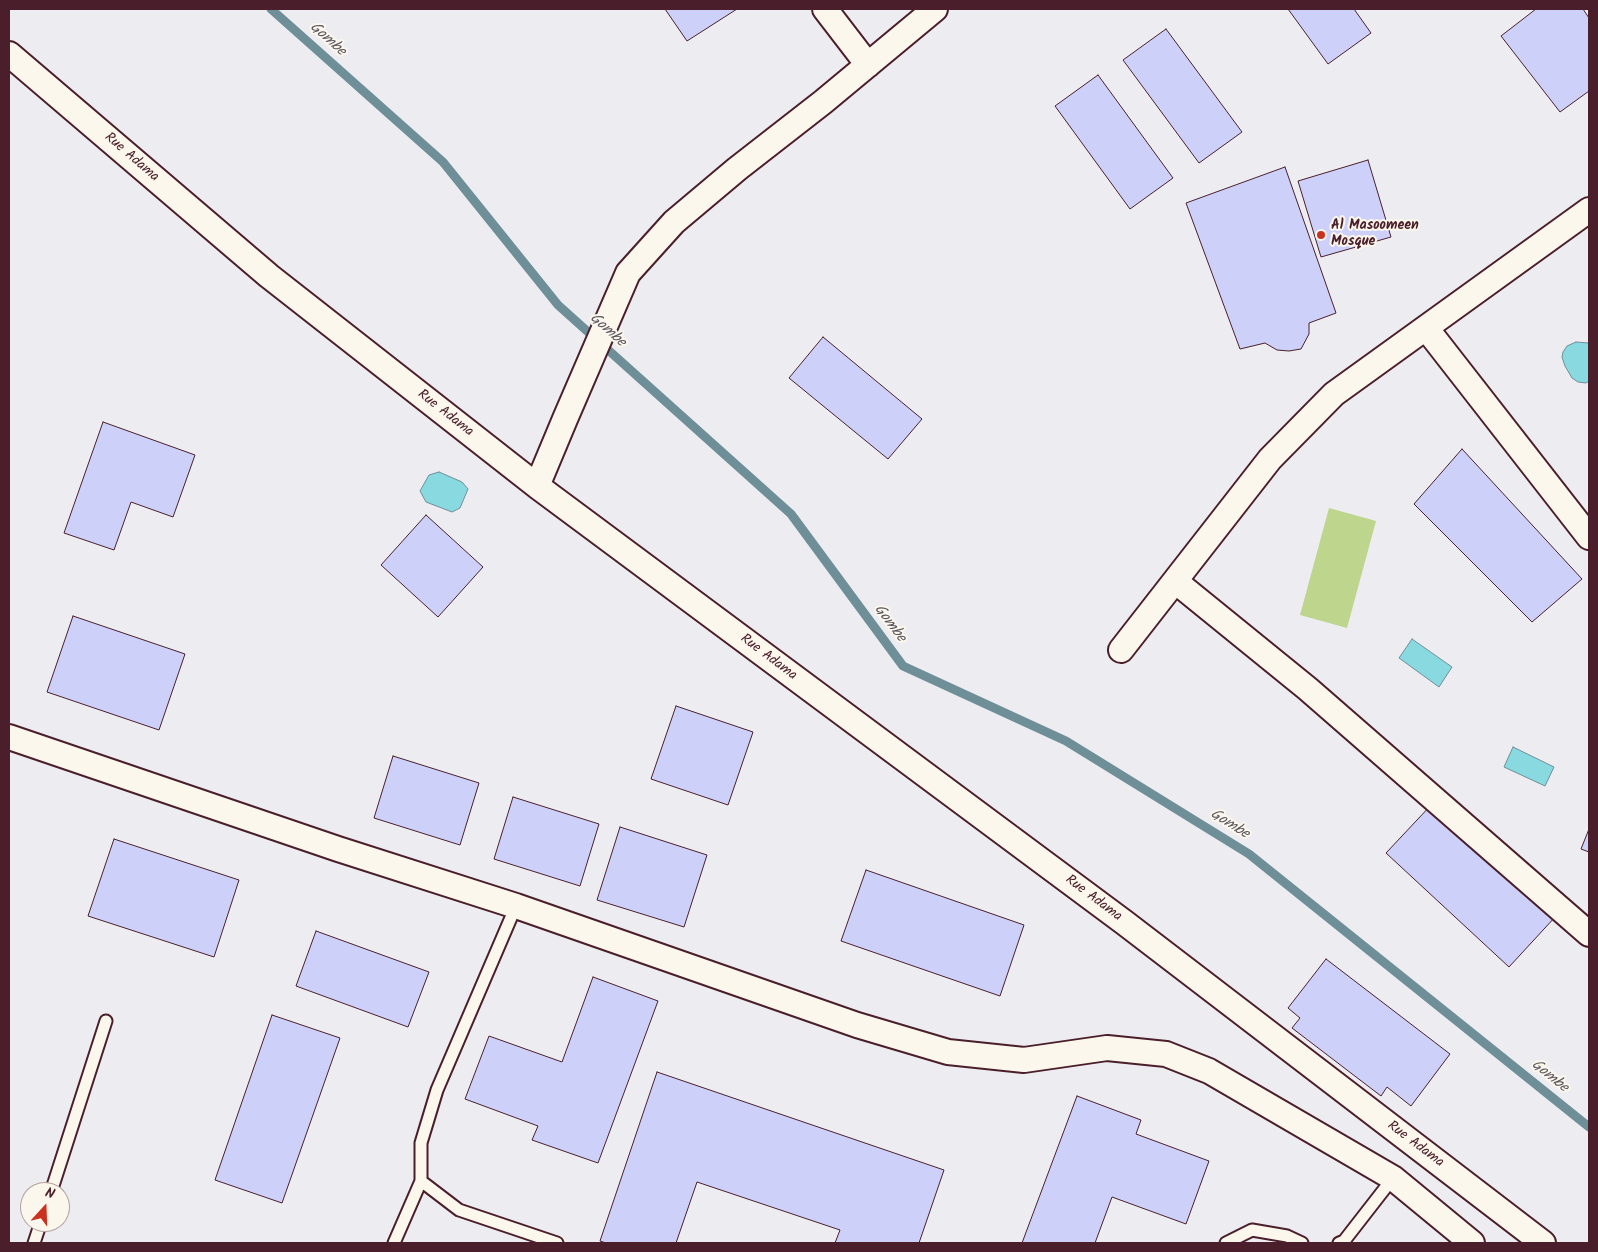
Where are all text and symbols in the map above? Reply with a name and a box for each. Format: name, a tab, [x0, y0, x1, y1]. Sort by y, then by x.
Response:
water label: Gombe	[305, 19, 349, 61]
street label: Rue Adama	[100, 130, 162, 186]
place label: Al Masoomeen Mosque	[1331, 219, 1419, 252]
marker: Al Masoomeen Mosque	[1315, 229, 1327, 241]
water label: Gombe	[585, 310, 629, 352]
street label: Rue Adama	[414, 387, 476, 441]
water label: Gombe	[869, 602, 909, 646]
street label: Rue Adama	[736, 631, 800, 685]
water label: Gombe	[1206, 806, 1252, 844]
street label: Rue Adama	[1061, 872, 1125, 926]
water label: Gombe	[1527, 1057, 1571, 1097]
street label: Rue Adama	[1383, 1118, 1447, 1172]
north arrow	[20, 1182, 70, 1232]
text: N	[42, 1182, 58, 1206]

